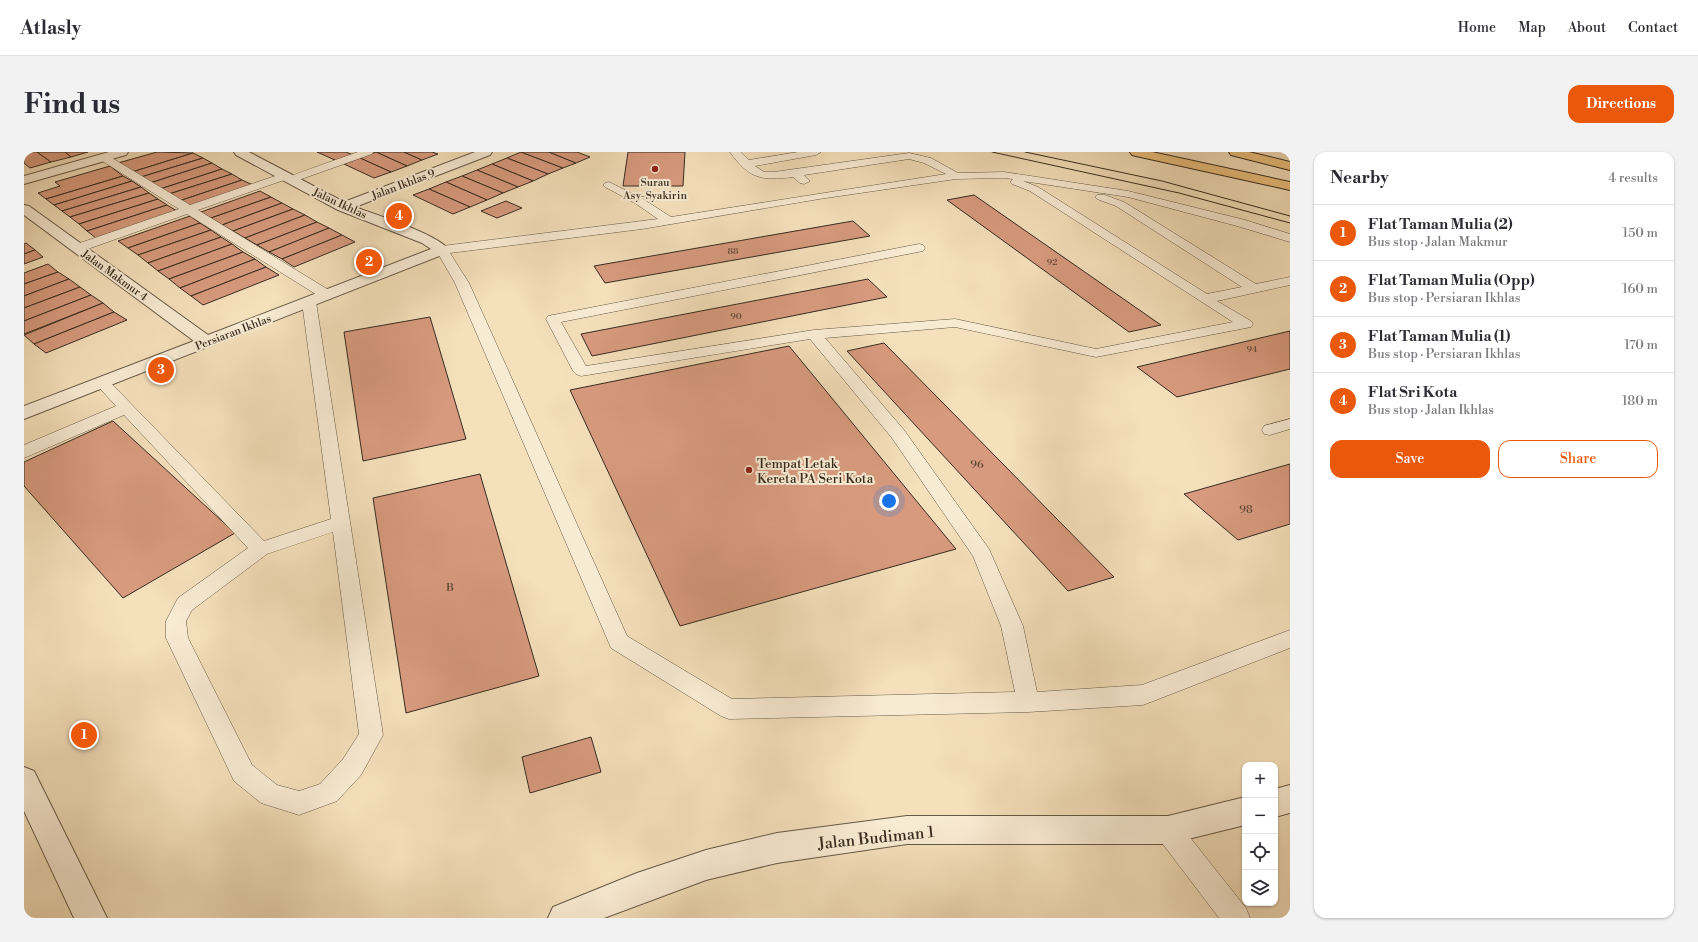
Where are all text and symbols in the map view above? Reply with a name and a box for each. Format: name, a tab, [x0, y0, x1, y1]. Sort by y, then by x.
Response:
text: Atlasly	[20, 16, 81, 40]
text: Home	[1458, 19, 1496, 37]
text: Map	[1518, 19, 1546, 37]
text: About	[1568, 19, 1606, 37]
text: Contact	[1628, 19, 1678, 37]
button: Directions	[1568, 85, 1674, 123]
text: Find us	[24, 87, 120, 122]
marker: Surau Asy-Syakirin	[650, 164, 660, 174]
street label: Jalan Ikhlas 9	[369, 166, 437, 204]
text: Nearby	[1330, 167, 1389, 189]
text: 4 results	[1608, 170, 1658, 186]
place label: Surau Asy-Syakirin	[622, 176, 687, 203]
street label: Jalan Ikhlas	[309, 185, 369, 223]
pin: 4	[386, 201, 412, 231]
text: Flat Taman Mulia (2)	[1368, 215, 1513, 234]
text: 1	[1340, 225, 1346, 241]
text: 150 m	[1623, 225, 1658, 241]
text: Bus stop · Jalan Makmur	[1368, 234, 1508, 250]
house number: 88	[727, 246, 739, 257]
street label: Jalan Makmur 4	[78, 247, 151, 305]
pin: 2	[356, 247, 382, 277]
house number: 92	[1047, 257, 1057, 268]
text: Flat Taman Mulia (Opp)	[1368, 271, 1535, 290]
text: 2	[1339, 281, 1347, 297]
text: 160 m	[1622, 281, 1658, 297]
text: Bus stop · Persiaran Ikhlas	[1368, 290, 1520, 306]
house number: 90	[730, 311, 742, 322]
street label: Persiaran Ikhlas	[193, 312, 274, 354]
text: Flat Taman Mulia (1)	[1368, 327, 1510, 346]
text: 3	[1339, 337, 1347, 353]
text: 170 m	[1624, 337, 1658, 353]
house number: 94	[1247, 344, 1258, 355]
text: Bus stop · Persiaran Ikhlas	[1368, 346, 1520, 362]
pin: 3	[148, 355, 174, 385]
text: Flat Sri Kota	[1368, 383, 1457, 402]
text: 4	[1339, 393, 1347, 409]
text: 180 m	[1622, 393, 1658, 409]
text: Bus stop · Jalan Ikhlas	[1368, 402, 1494, 418]
button: Save	[1330, 440, 1490, 478]
button: Share	[1498, 440, 1658, 478]
place label: Tempat Letak Kereta PA Seri Kota	[757, 456, 874, 487]
house number: 96	[970, 458, 984, 472]
marker: Tempat Letak Kereta PA Seri Kota	[744, 465, 754, 475]
your location	[879, 491, 899, 511]
house number: 98	[1239, 503, 1253, 517]
house number: B	[445, 581, 454, 595]
pin: 1	[71, 720, 97, 750]
map controls	[1242, 762, 1278, 906]
button: +	[1242, 762, 1278, 798]
button: −	[1242, 798, 1278, 834]
street label: Jalan Budiman 1	[816, 822, 935, 854]
button: locate	[1242, 834, 1278, 870]
button: layers	[1242, 870, 1278, 906]

